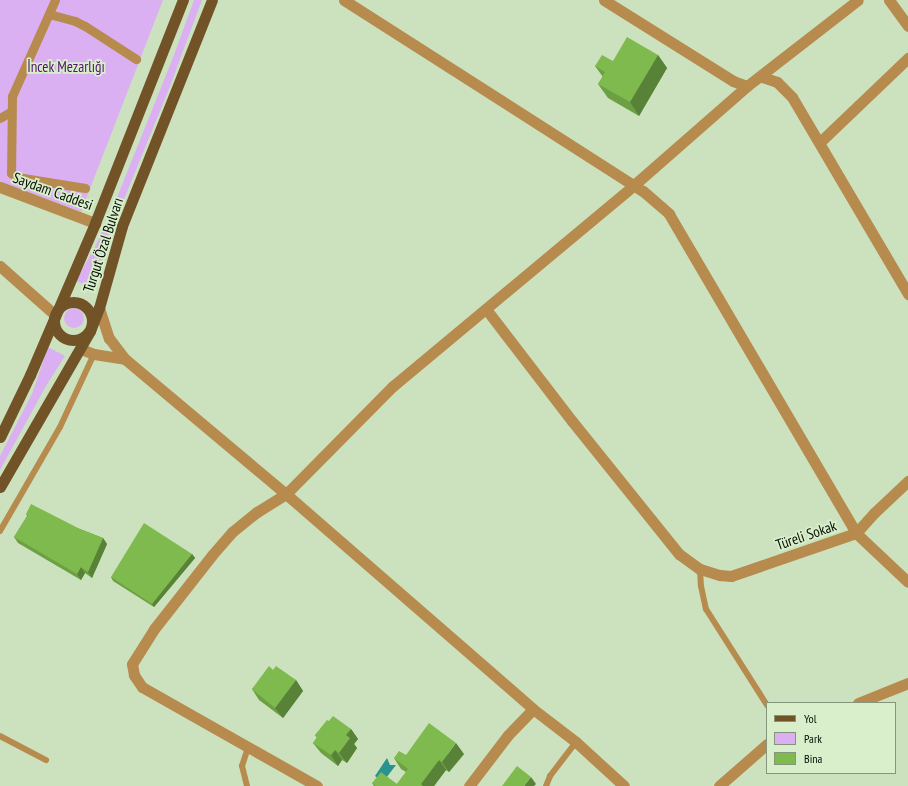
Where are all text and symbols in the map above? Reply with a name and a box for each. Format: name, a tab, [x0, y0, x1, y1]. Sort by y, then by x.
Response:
park label: İncek Mezarlığı	[27, 58, 105, 76]
street label: Saydam Caddesi	[11, 168, 95, 214]
street label: Turgut Özal Bulvarı	[79, 195, 127, 295]
street label: Türeli Sokak	[773, 516, 839, 554]
legend	[766, 702, 896, 774]
text: Yol	[804, 711, 817, 726]
text: Park	[804, 731, 822, 746]
text: Bina	[804, 751, 822, 766]

